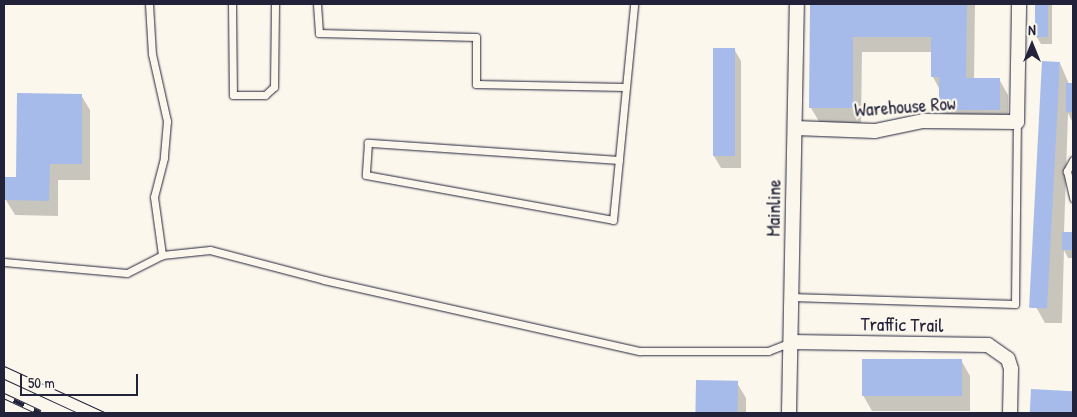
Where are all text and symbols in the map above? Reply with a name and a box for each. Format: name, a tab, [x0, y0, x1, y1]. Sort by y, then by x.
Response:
north arrow	[1007, 20, 1057, 70]
text: N	[1028, 20, 1036, 39]
street label: Warehouse Row	[854, 92, 956, 122]
street label: Mainline	[762, 179, 786, 237]
street label: Traffic Trail	[861, 313, 943, 337]
scale bar	[22, 364, 140, 396]
text: 50 m	[28, 372, 55, 393]

